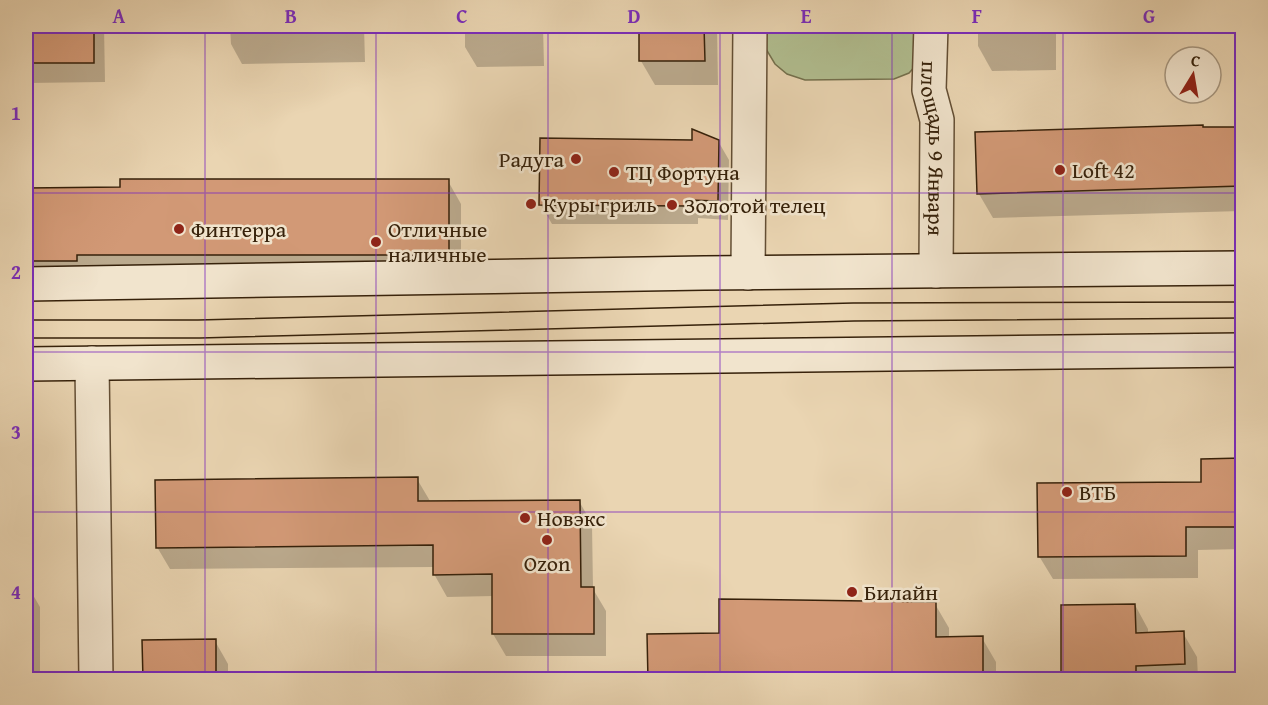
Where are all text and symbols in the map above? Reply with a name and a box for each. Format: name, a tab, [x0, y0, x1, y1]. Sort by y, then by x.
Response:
text: A	[113, 1, 126, 30]
text: B	[285, 1, 297, 30]
text: C	[456, 1, 468, 30]
text: D	[627, 1, 641, 30]
text: E	[801, 1, 812, 30]
text: F	[972, 1, 982, 30]
text: G	[1143, 1, 1155, 30]
north arrow	[1163, 45, 1223, 105]
text: С	[1189, 48, 1203, 73]
street label: площадь 9 Января	[912, 61, 953, 236]
text: 1	[11, 98, 21, 127]
place label: Радуга	[499, 143, 565, 175]
marker: Радуга	[569, 152, 583, 166]
place label: Loft 42	[1072, 154, 1135, 186]
place label: ТЦ Фортуна	[626, 156, 740, 188]
marker: Loft 42	[1053, 163, 1067, 177]
marker: ТЦ Фортуна	[607, 165, 621, 179]
place label: Куры гриль	[543, 188, 657, 220]
place label: Золотой телец	[684, 189, 826, 221]
marker: Куры гриль	[524, 197, 538, 211]
marker: Золотой телец	[665, 198, 679, 212]
place label: Финтерра	[191, 213, 287, 245]
place label: Отличные наличные	[388, 213, 487, 270]
marker: Финтерра	[172, 222, 186, 236]
marker: Отличные наличные	[369, 235, 383, 249]
text: 2	[11, 257, 21, 286]
text: 3	[11, 417, 21, 446]
place label: ВТБ	[1079, 476, 1116, 508]
marker: ВТБ	[1060, 485, 1074, 499]
place label: Новэкс	[537, 502, 605, 534]
marker: Новэкс	[518, 511, 532, 525]
marker: Ozon	[540, 533, 554, 547]
place label: Ozon	[524, 547, 571, 579]
place label: Билайн	[864, 576, 938, 608]
text: 4	[11, 577, 21, 606]
marker: Билайн	[845, 585, 859, 599]

